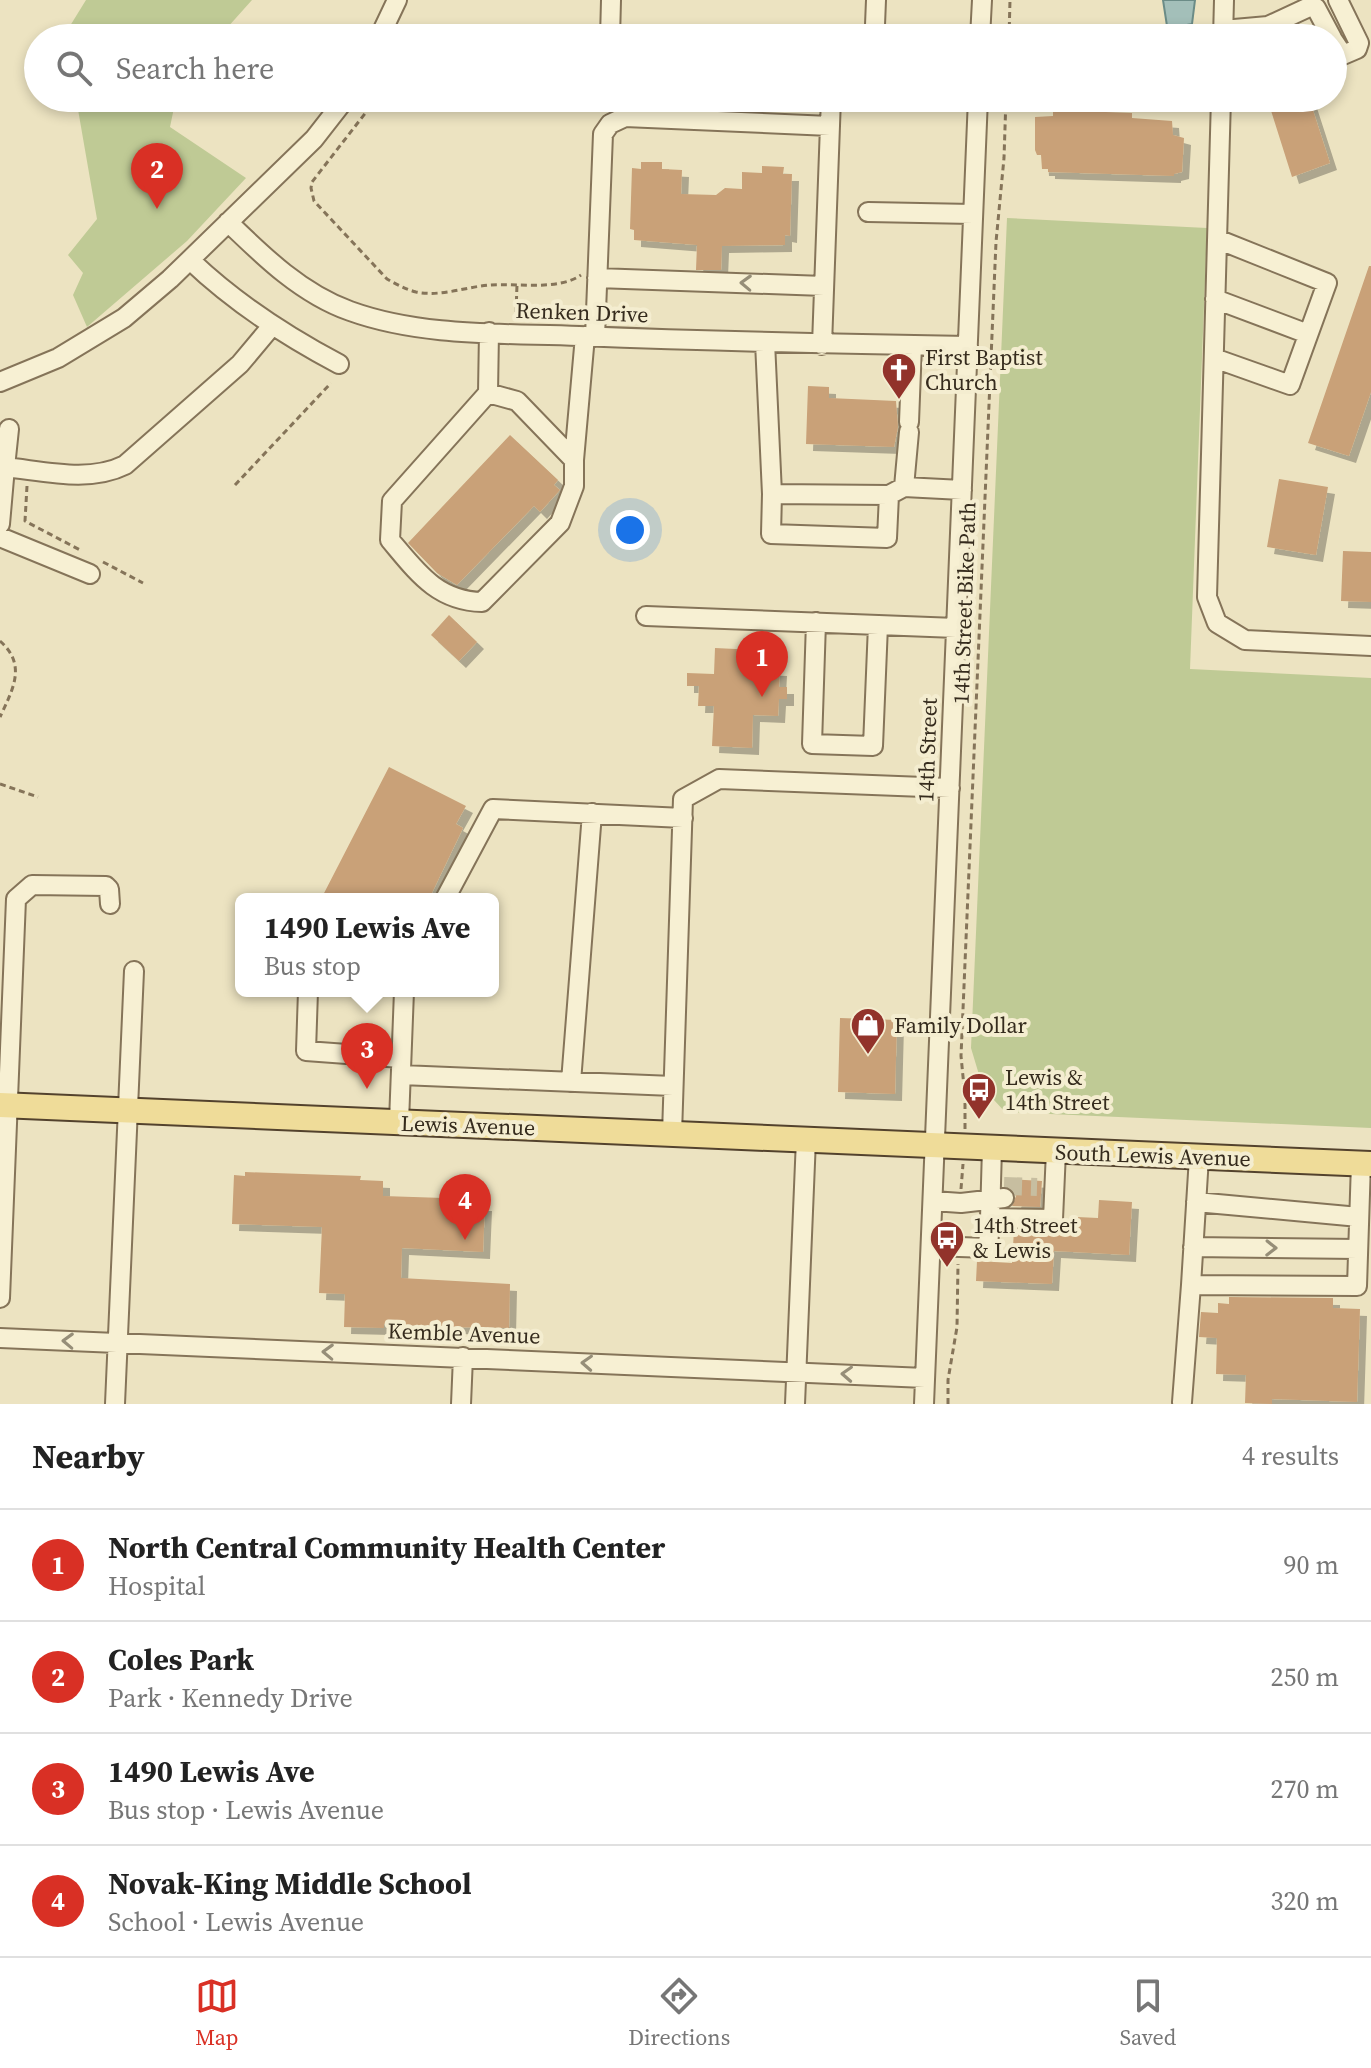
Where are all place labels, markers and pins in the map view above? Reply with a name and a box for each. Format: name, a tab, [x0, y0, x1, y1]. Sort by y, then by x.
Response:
pin: 2	[131, 143, 183, 209]
place label: First Baptist Church	[925, 342, 1043, 397]
church icon: First Baptist Church	[880, 351, 918, 401]
pin: 1	[736, 631, 788, 697]
shop icon: Family Dollar	[849, 1006, 887, 1056]
place label: Family Dollar	[894, 1010, 1027, 1040]
pin: 3	[341, 1023, 393, 1089]
place label: Lewis & 14th Street	[1005, 1062, 1110, 1117]
bus stop icon: Lewis & 14th Street	[960, 1071, 998, 1121]
pin: 4	[439, 1174, 491, 1240]
place label: 14th Street & Lewis	[973, 1210, 1078, 1265]
bus stop icon: 14th Street & Lewis	[928, 1219, 966, 1269]

